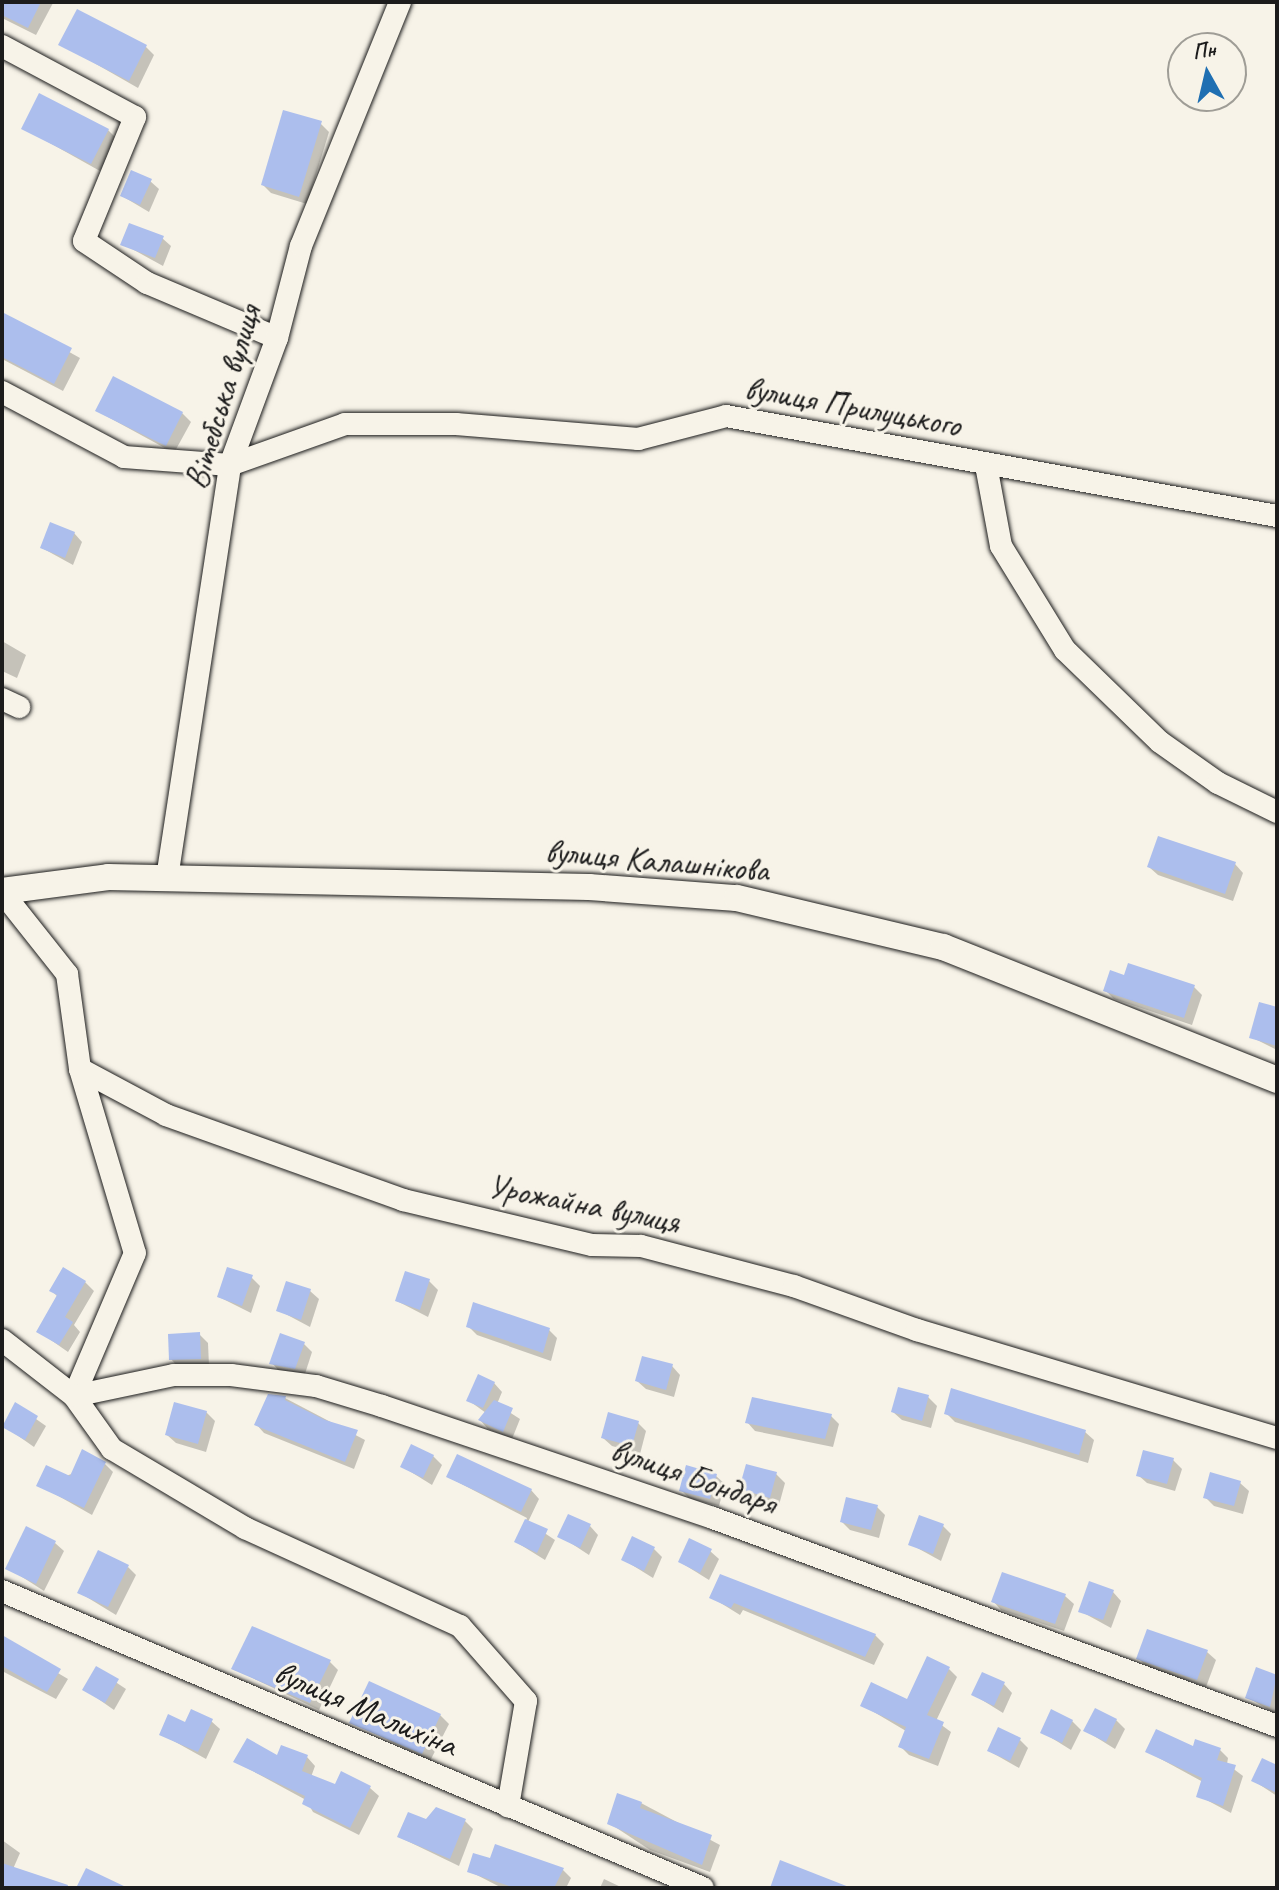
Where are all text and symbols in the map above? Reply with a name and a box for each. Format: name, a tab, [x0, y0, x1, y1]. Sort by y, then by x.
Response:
north arrow	[1167, 32, 1247, 112]
text: Пн	[1191, 35, 1217, 66]
street label: Вітебська вулиця	[174, 299, 270, 495]
street label: вулиця Прилуцького	[742, 367, 964, 445]
street label: вулиця Калашнікова	[544, 830, 770, 890]
street label: Урожайна вулиця	[484, 1164, 684, 1242]
street label: вулиця Бондаря	[606, 1429, 782, 1523]
street label: вулиця Малихіна	[268, 1651, 464, 1765]

